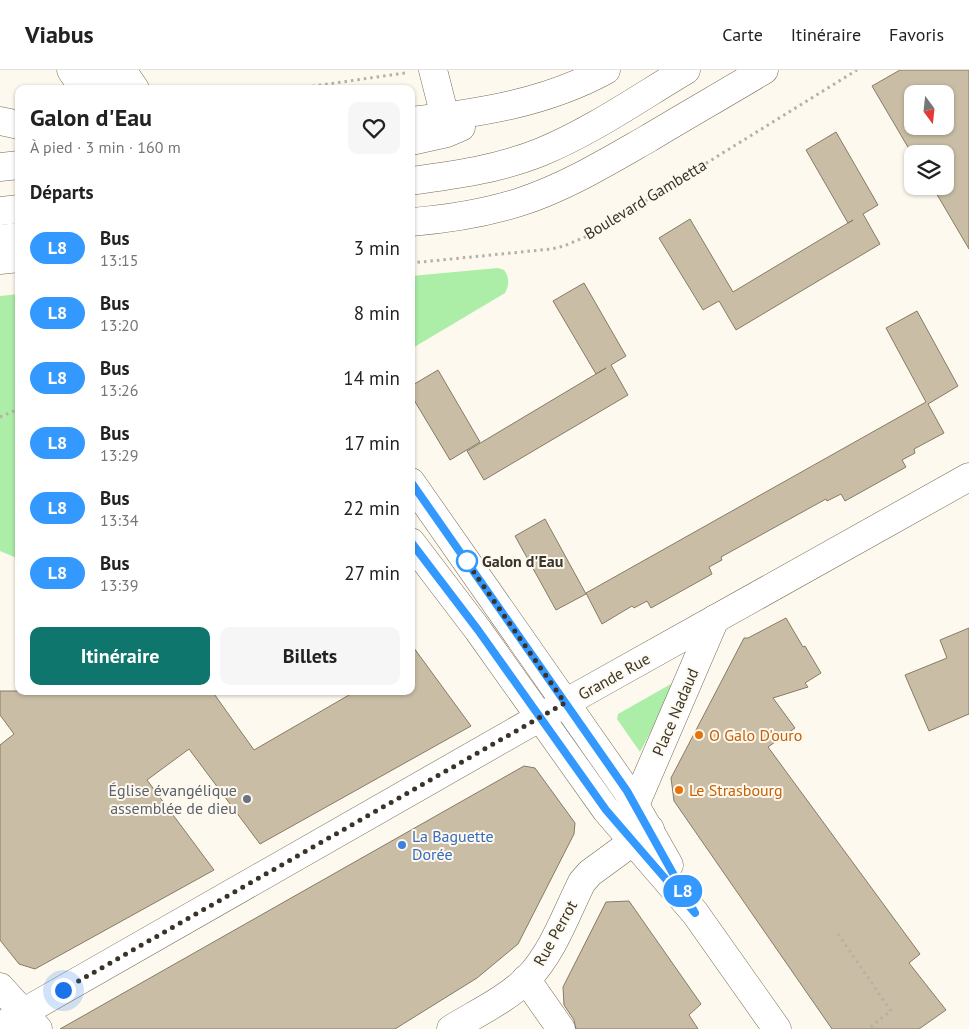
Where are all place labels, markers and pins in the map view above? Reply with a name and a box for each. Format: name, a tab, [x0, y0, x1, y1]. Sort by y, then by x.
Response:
marker: Galon d'Eau	[456, 550, 478, 572]
place label: Galon d'Eau	[482, 551, 563, 571]
place label: O Galo D'ouro	[709, 725, 802, 745]
marker: O Galo D'ouro	[693, 729, 705, 741]
place label: Église évangélique assemblée de dieu	[109, 780, 237, 818]
place label: Le Strasbourg	[689, 780, 783, 800]
marker: Le Strasbourg	[673, 784, 685, 796]
marker: Église évangélique assemblée de dieu	[241, 793, 253, 805]
place label: La Baguette Dorée	[412, 826, 494, 864]
marker: La Baguette Dorée	[396, 839, 408, 851]

